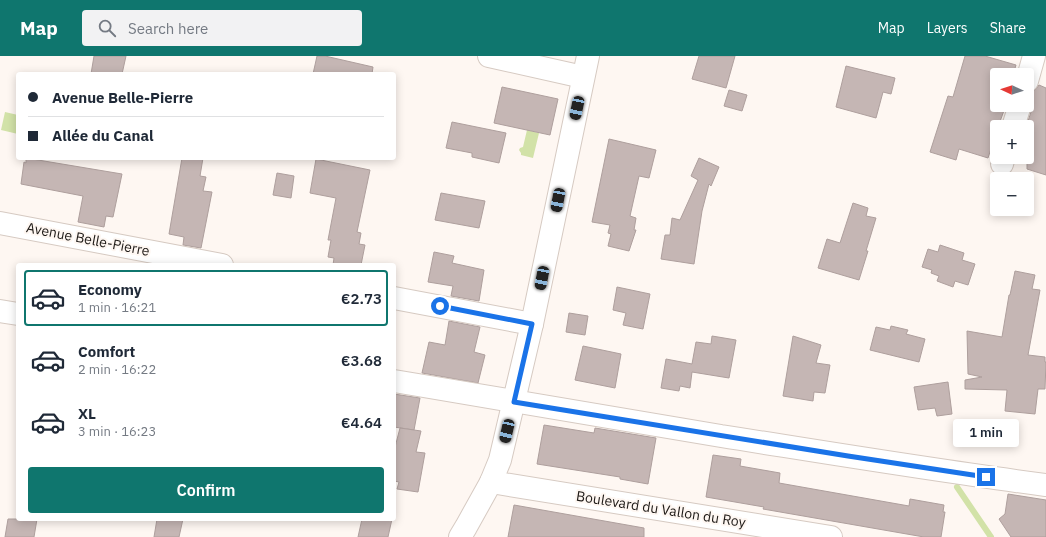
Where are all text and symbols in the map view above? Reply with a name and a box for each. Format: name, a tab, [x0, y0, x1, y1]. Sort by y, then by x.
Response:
search box	[82, 10, 362, 46]
text: Map	[20, 16, 58, 40]
icon: search	[96, 17, 118, 39]
text: Search here	[128, 19, 208, 38]
text: Map	[878, 19, 905, 37]
text: Layers	[927, 19, 968, 37]
text: Share	[990, 19, 1026, 37]
north arrow	[990, 68, 1034, 112]
map controls	[990, 68, 1034, 216]
text: Avenue Belle-Pierre	[52, 88, 193, 107]
car	[569, 95, 585, 121]
button: +	[990, 120, 1034, 164]
text: Allée du Canal	[52, 126, 154, 145]
button: −	[990, 172, 1034, 216]
car	[550, 187, 566, 213]
street label: Avenue Belle-Pierre	[25, 218, 152, 260]
car	[534, 265, 550, 291]
icon: car	[30, 280, 66, 316]
text: Economy	[78, 280, 142, 299]
text: €2.73	[341, 289, 382, 308]
route start	[431, 297, 449, 315]
text: 1 min · 16:21	[78, 299, 156, 316]
icon: car	[30, 342, 66, 378]
text: Comfort	[78, 342, 135, 361]
text: €3.68	[341, 351, 382, 370]
text: 2 min · 16:22	[78, 361, 156, 378]
icon: car	[30, 404, 66, 440]
text: XL	[78, 404, 96, 423]
text: €4.64	[341, 413, 382, 432]
car	[498, 418, 516, 444]
callout: 1 min	[953, 419, 1019, 447]
text: 3 min · 16:23	[78, 423, 156, 440]
text: 1 min	[969, 424, 1003, 441]
button: Confirm	[28, 467, 384, 513]
route end	[977, 468, 995, 486]
street label: Boulevard du Vallon du Roy	[575, 487, 747, 531]

